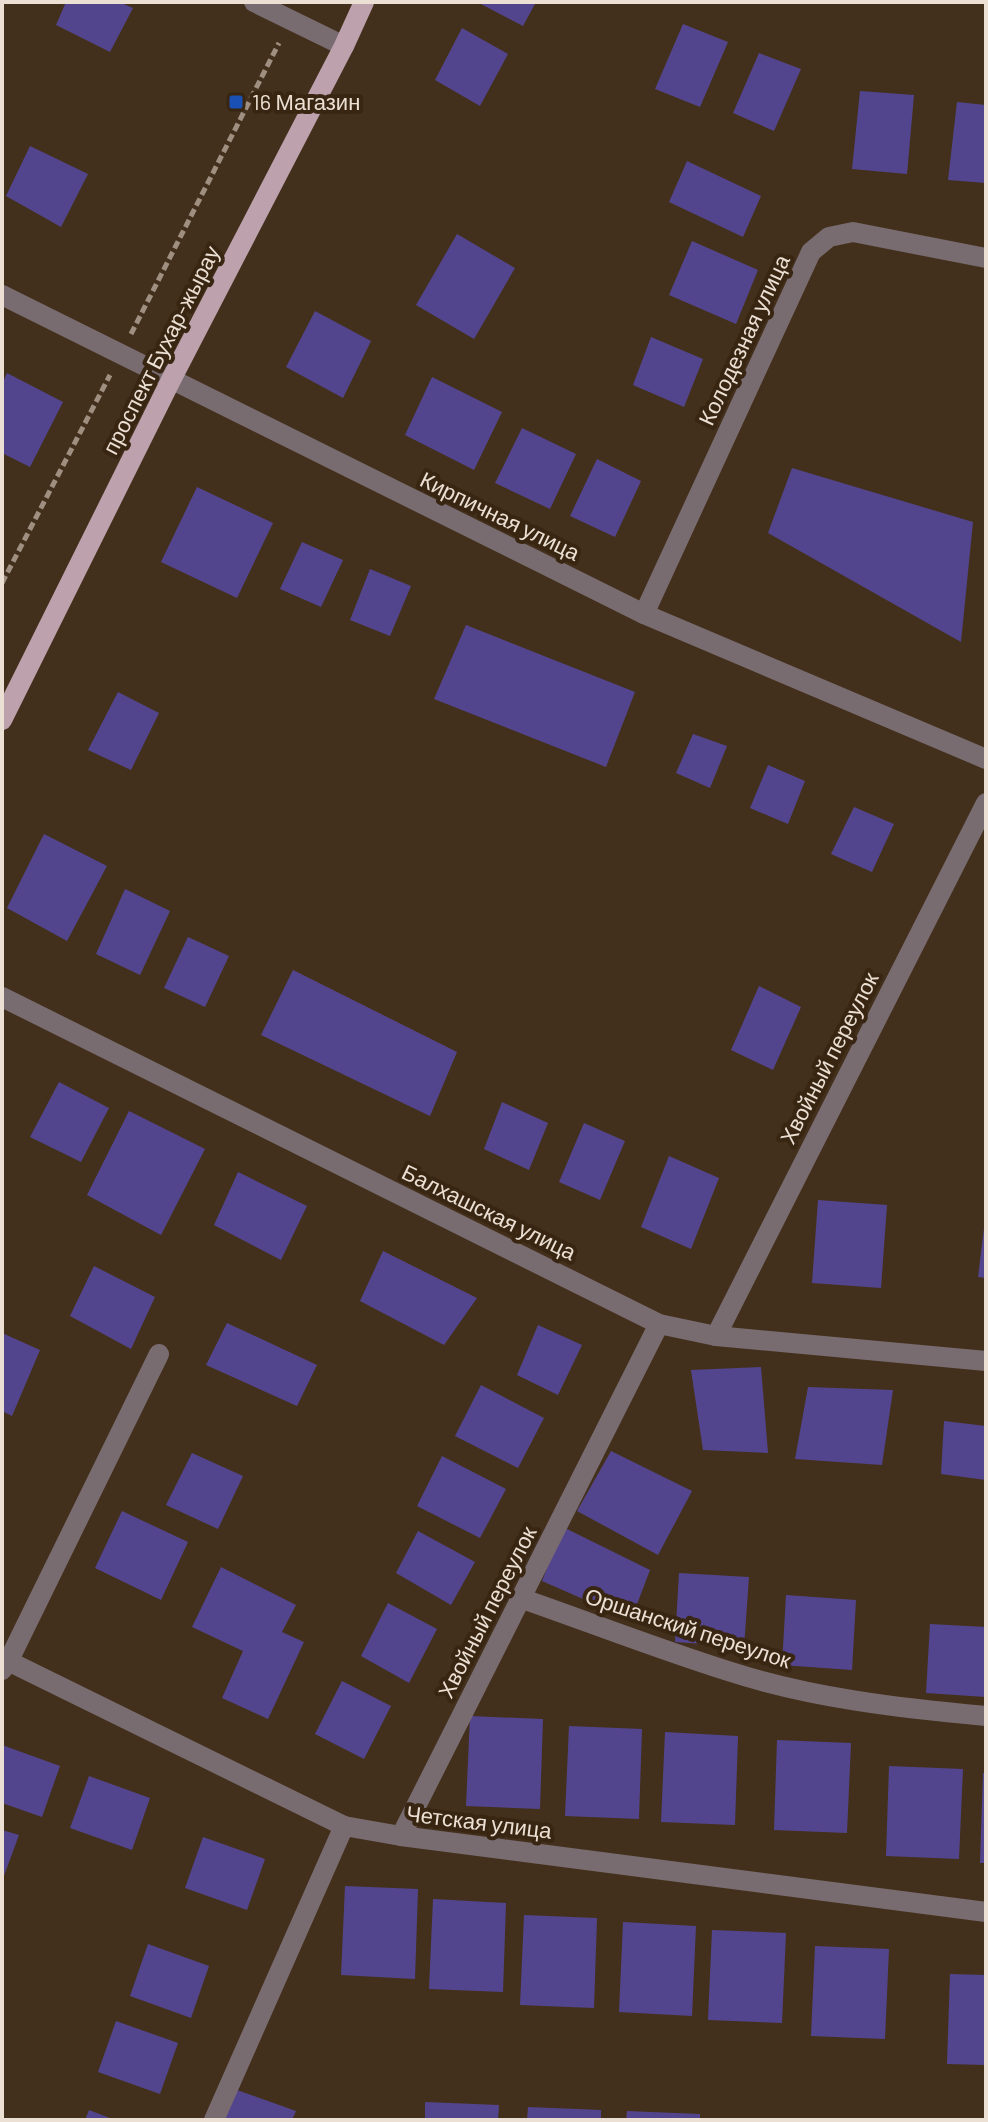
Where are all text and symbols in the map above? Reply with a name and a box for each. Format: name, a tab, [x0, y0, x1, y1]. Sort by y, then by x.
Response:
place label: 16 Магазин	[252, 88, 360, 114]
marker: 16 Магазин	[227, 93, 245, 111]
street label: проспект Бухар-жырау	[96, 241, 225, 459]
street label: Колодезная улица	[692, 249, 795, 429]
street label: Кирпичная улица	[416, 465, 585, 566]
street label: Хвойный переулок	[774, 967, 884, 1148]
street label: Балхашская улица	[398, 1158, 581, 1266]
street label: Хвойный переулок	[432, 1521, 542, 1702]
street label: Оршанский переулок	[582, 1581, 795, 1674]
street label: Четская улица	[405, 1799, 554, 1844]

